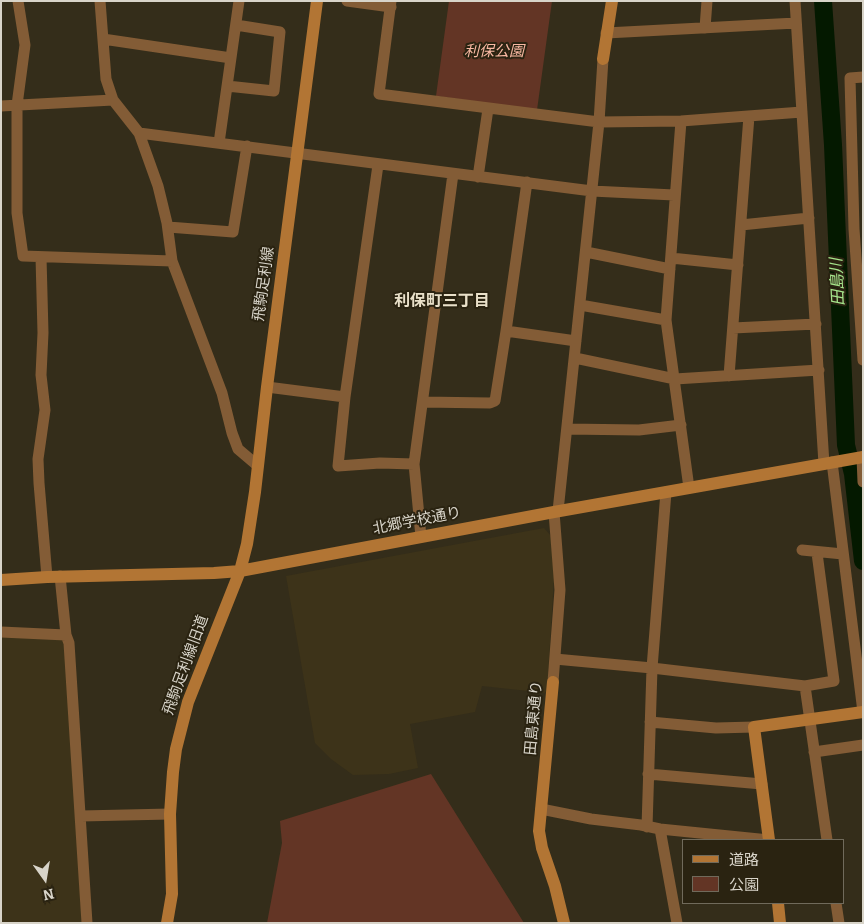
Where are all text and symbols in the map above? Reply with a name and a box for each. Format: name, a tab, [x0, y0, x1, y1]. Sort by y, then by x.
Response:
park label: 利保公園	[464, 43, 524, 61]
street label: 飛駒足利線	[250, 246, 278, 322]
water label: 田島川	[827, 258, 849, 306]
district label: 利保町三丁目	[394, 292, 490, 312]
street label: 北郷学校通り	[371, 504, 463, 538]
street label: 飛駒足利線旧道	[160, 613, 212, 717]
street label: 田島東通り	[522, 680, 546, 756]
legend	[682, 839, 844, 904]
text: 道路	[729, 851, 759, 869]
north arrow	[20, 854, 70, 904]
text: 公園	[729, 876, 759, 894]
text: N	[41, 885, 56, 904]

